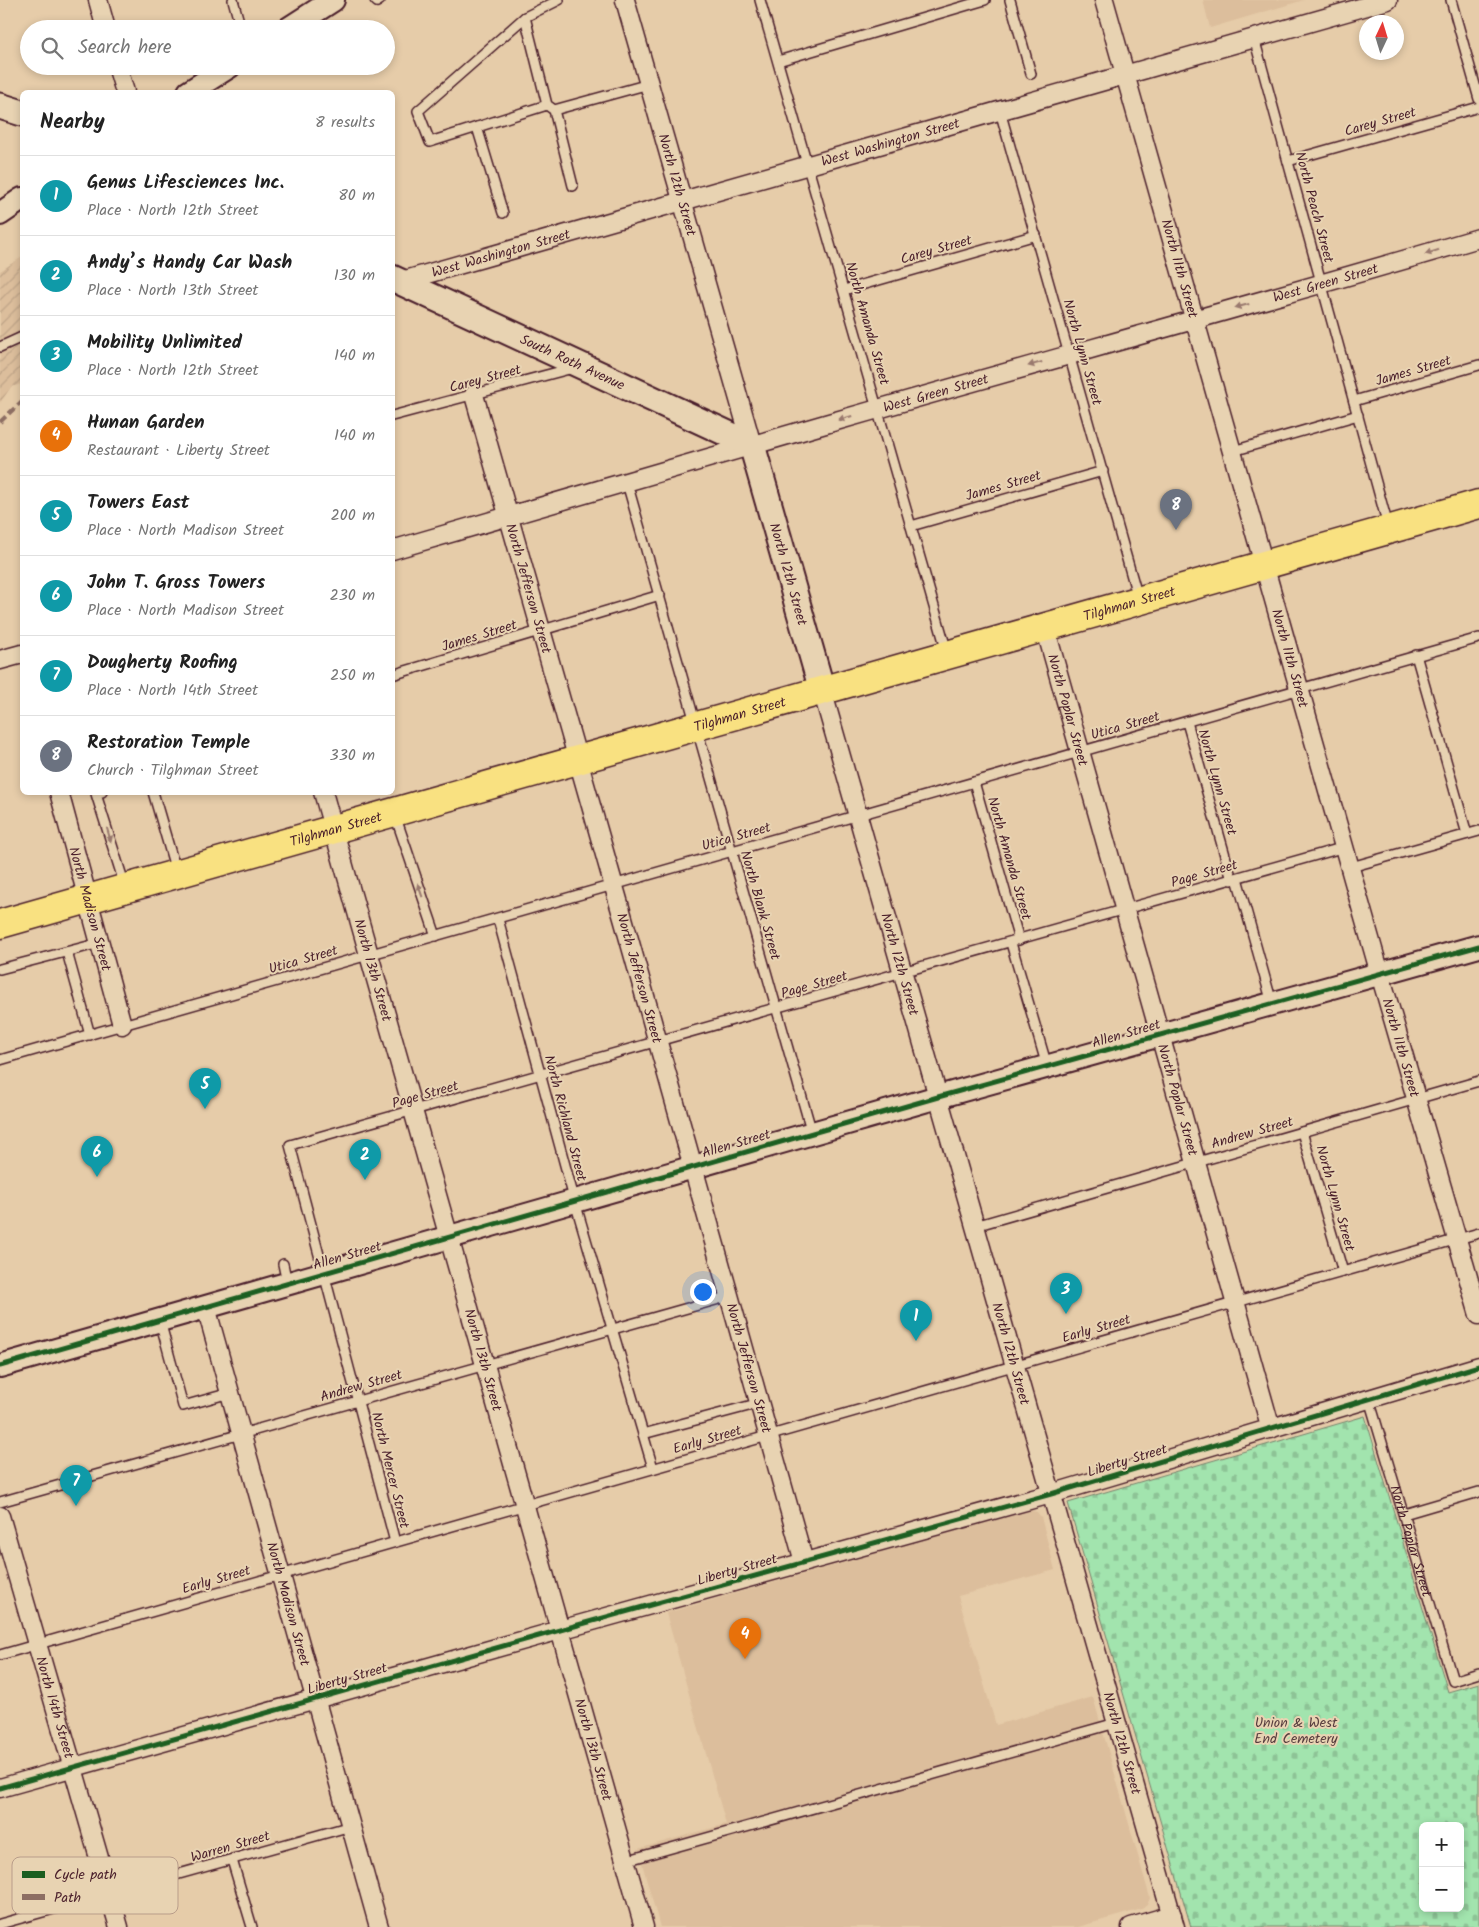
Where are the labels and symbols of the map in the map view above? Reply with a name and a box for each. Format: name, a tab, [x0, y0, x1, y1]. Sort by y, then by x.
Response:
north arrow	[1359, 15, 1404, 60]
street label: Carey Street	[1342, 101, 1419, 143]
street label: West Washington Street	[819, 112, 963, 173]
street label: North 12th Street	[652, 131, 702, 239]
street label: North Peach Street	[1289, 149, 1340, 266]
street label: North 11th Street	[1155, 217, 1204, 321]
street label: West Washington Street	[429, 223, 573, 284]
street label: Carey Street	[898, 229, 975, 271]
one-way arrow	[1425, 248, 1440, 256]
street label: West Green Street	[1270, 258, 1382, 309]
street label: North Amanda Street	[839, 259, 895, 388]
street label: North Lynn Street	[1056, 297, 1108, 408]
one-way arrow	[1235, 302, 1250, 310]
street label: South Roth Avenue	[516, 329, 629, 397]
street label: James Street	[1373, 350, 1454, 392]
street label: Carey Street	[447, 359, 524, 399]
one-way arrow	[1028, 360, 1043, 368]
street label: West Green Street	[881, 368, 992, 419]
one-way arrow	[838, 414, 853, 422]
street label: James Street	[963, 465, 1044, 507]
pin: 8	[1160, 489, 1192, 530]
street label: North 12th Street	[763, 520, 813, 629]
street label: North Jefferson Street	[499, 521, 557, 657]
street label: Tilghman Street	[1081, 581, 1179, 628]
street label: North 11th Street	[1265, 606, 1314, 711]
street label: James Street	[439, 614, 520, 658]
street label: North Poplar Street	[1041, 651, 1094, 769]
street label: Tilghman Street	[691, 691, 789, 738]
street label: Utica Street	[1088, 705, 1163, 746]
street label: North Lynn Street	[1191, 727, 1243, 838]
street label: North Amanda Street	[981, 794, 1037, 923]
street label: Tilghman Street	[287, 806, 385, 853]
street label: Utica Street	[699, 816, 774, 857]
one-way arrow	[105, 828, 113, 843]
street label: North Madison Street	[62, 844, 117, 974]
street label: North Blank Street	[734, 848, 786, 963]
street label: Page Street	[1168, 854, 1241, 894]
one-way arrow	[416, 882, 423, 897]
street label: North Jefferson Street	[610, 910, 668, 1046]
street label: North 12th Street	[874, 911, 924, 1019]
street label: North 13th Street	[347, 917, 397, 1025]
street label: Utica Street	[266, 939, 341, 980]
street label: Page Street	[778, 965, 851, 1005]
street label: North 11th Street	[1376, 996, 1425, 1100]
street label: Allen Street	[1089, 1014, 1164, 1054]
street label: North Poplar Street	[1151, 1041, 1204, 1159]
street label: North Richland Street	[538, 1053, 593, 1184]
pin: 5	[189, 1068, 221, 1109]
street label: Page Street	[389, 1075, 462, 1115]
street label: Andrew Street	[1209, 1111, 1296, 1155]
street label: Allen Street	[699, 1124, 774, 1164]
pin: 6	[81, 1136, 113, 1177]
pin: 2	[349, 1139, 381, 1180]
street label: North Lynn Street	[1309, 1143, 1361, 1254]
street label: Allen Street	[310, 1236, 385, 1276]
pin: 3	[1050, 1273, 1082, 1314]
your location	[690, 1279, 716, 1305]
street label: North Jefferson Street	[720, 1300, 777, 1436]
pin: 1	[900, 1300, 932, 1341]
street label: North 12th Street	[985, 1300, 1036, 1408]
street label: North 13th Street	[458, 1306, 508, 1414]
street label: Early Street	[1059, 1309, 1134, 1349]
street label: Andrew Street	[318, 1364, 405, 1408]
street label: North Mercer Street	[365, 1410, 415, 1531]
street label: Early Street	[670, 1420, 745, 1460]
street label: Liberty Street	[1085, 1438, 1170, 1484]
pin: 7	[60, 1465, 92, 1506]
street label: North Poplar Street	[1383, 1483, 1437, 1600]
street label: North Madison Street	[260, 1539, 316, 1669]
street label: Liberty Street	[695, 1548, 780, 1592]
street label: Early Street	[179, 1560, 254, 1600]
pin: 4	[729, 1618, 761, 1659]
street label: North 14th Street	[29, 1654, 80, 1762]
street label: Liberty Street	[305, 1657, 390, 1701]
street label: North 12th Street	[1096, 1689, 1147, 1798]
street label: North 13th Street	[568, 1696, 618, 1804]
park label: Union & West End Cemetery	[1254, 1712, 1338, 1750]
street label: Warren Street	[188, 1825, 273, 1869]
legend	[12, 1857, 178, 1914]
text: Cycle path	[54, 1864, 117, 1886]
text: Path	[54, 1887, 81, 1909]

